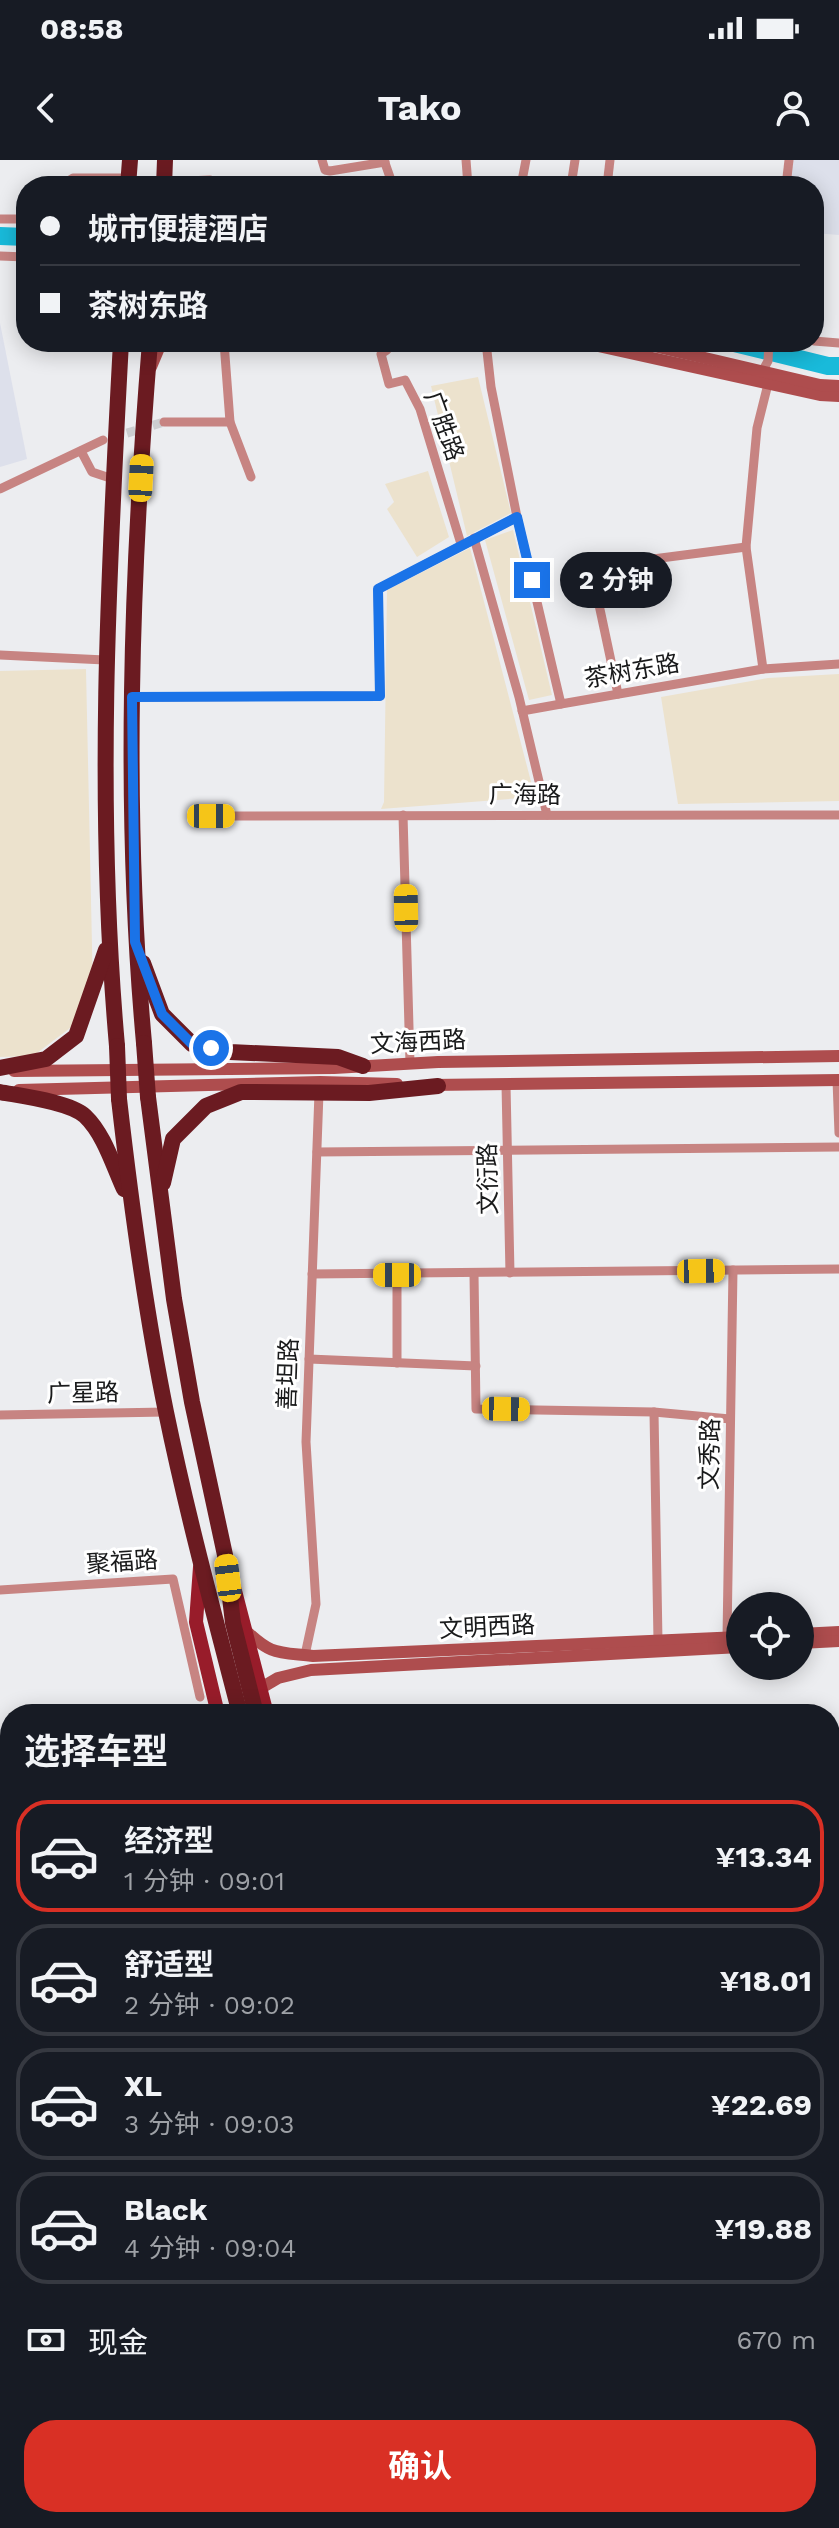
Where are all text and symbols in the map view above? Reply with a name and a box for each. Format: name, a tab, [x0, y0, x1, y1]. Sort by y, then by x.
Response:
text: 08:58	[40, 11, 124, 46]
icon: back	[24, 86, 68, 130]
icon: person	[771, 86, 815, 130]
text: Tako	[377, 87, 462, 129]
text: 城市便捷酒店	[88, 211, 268, 246]
text: 茶树东路	[88, 288, 208, 323]
street label: 广胜路	[419, 387, 469, 465]
car	[128, 453, 154, 503]
callout: 2 分钟	[560, 552, 672, 608]
route end	[514, 562, 550, 598]
text: 2 分钟	[579, 565, 653, 595]
street label: 茶树东路	[582, 649, 682, 693]
street label: 广海路	[489, 781, 561, 809]
car	[187, 804, 235, 828]
car	[394, 884, 418, 932]
street label: 文海西路	[369, 1026, 467, 1058]
route start	[193, 1030, 229, 1066]
street label: 文衍路	[473, 1143, 503, 1215]
car	[677, 1259, 725, 1283]
car	[373, 1263, 421, 1287]
street label: 善坦路	[273, 1338, 303, 1410]
street label: 广星路	[47, 1378, 119, 1408]
car	[482, 1397, 530, 1421]
street label: 文秀路	[695, 1418, 725, 1490]
street label: 聚福路	[85, 1546, 159, 1578]
car	[213, 1553, 243, 1603]
map controls	[726, 1592, 814, 1680]
button: locate	[726, 1592, 814, 1680]
street label: 文明西路	[438, 1611, 536, 1643]
text: 选择车型	[24, 1731, 168, 1773]
icon: car	[28, 1820, 100, 1892]
text: 经济型	[124, 1823, 214, 1858]
text: ¥13.34	[715, 1839, 812, 1874]
text: 1 分钟 · 09:01	[124, 1866, 285, 1896]
icon: car	[28, 1944, 100, 2016]
text: 舒适型	[124, 1947, 214, 1982]
text: ¥18.01	[720, 1963, 812, 1998]
text: 2 分钟 · 09:02	[124, 1990, 295, 2020]
icon: car	[28, 2068, 100, 2140]
text: XL	[124, 2068, 162, 2103]
text: ¥22.69	[711, 2087, 812, 2122]
text: 3 分钟 · 09:03	[124, 2109, 294, 2139]
icon: car	[28, 2192, 100, 2264]
text: Black	[124, 2192, 208, 2227]
text: ¥19.88	[714, 2211, 812, 2246]
text: 4 分钟 · 09:04	[124, 2233, 296, 2263]
icon: cash	[24, 2318, 68, 2362]
text: 现金	[88, 2325, 148, 2360]
text: 670 m	[737, 2325, 816, 2355]
button: 确认	[24, 2420, 816, 2512]

